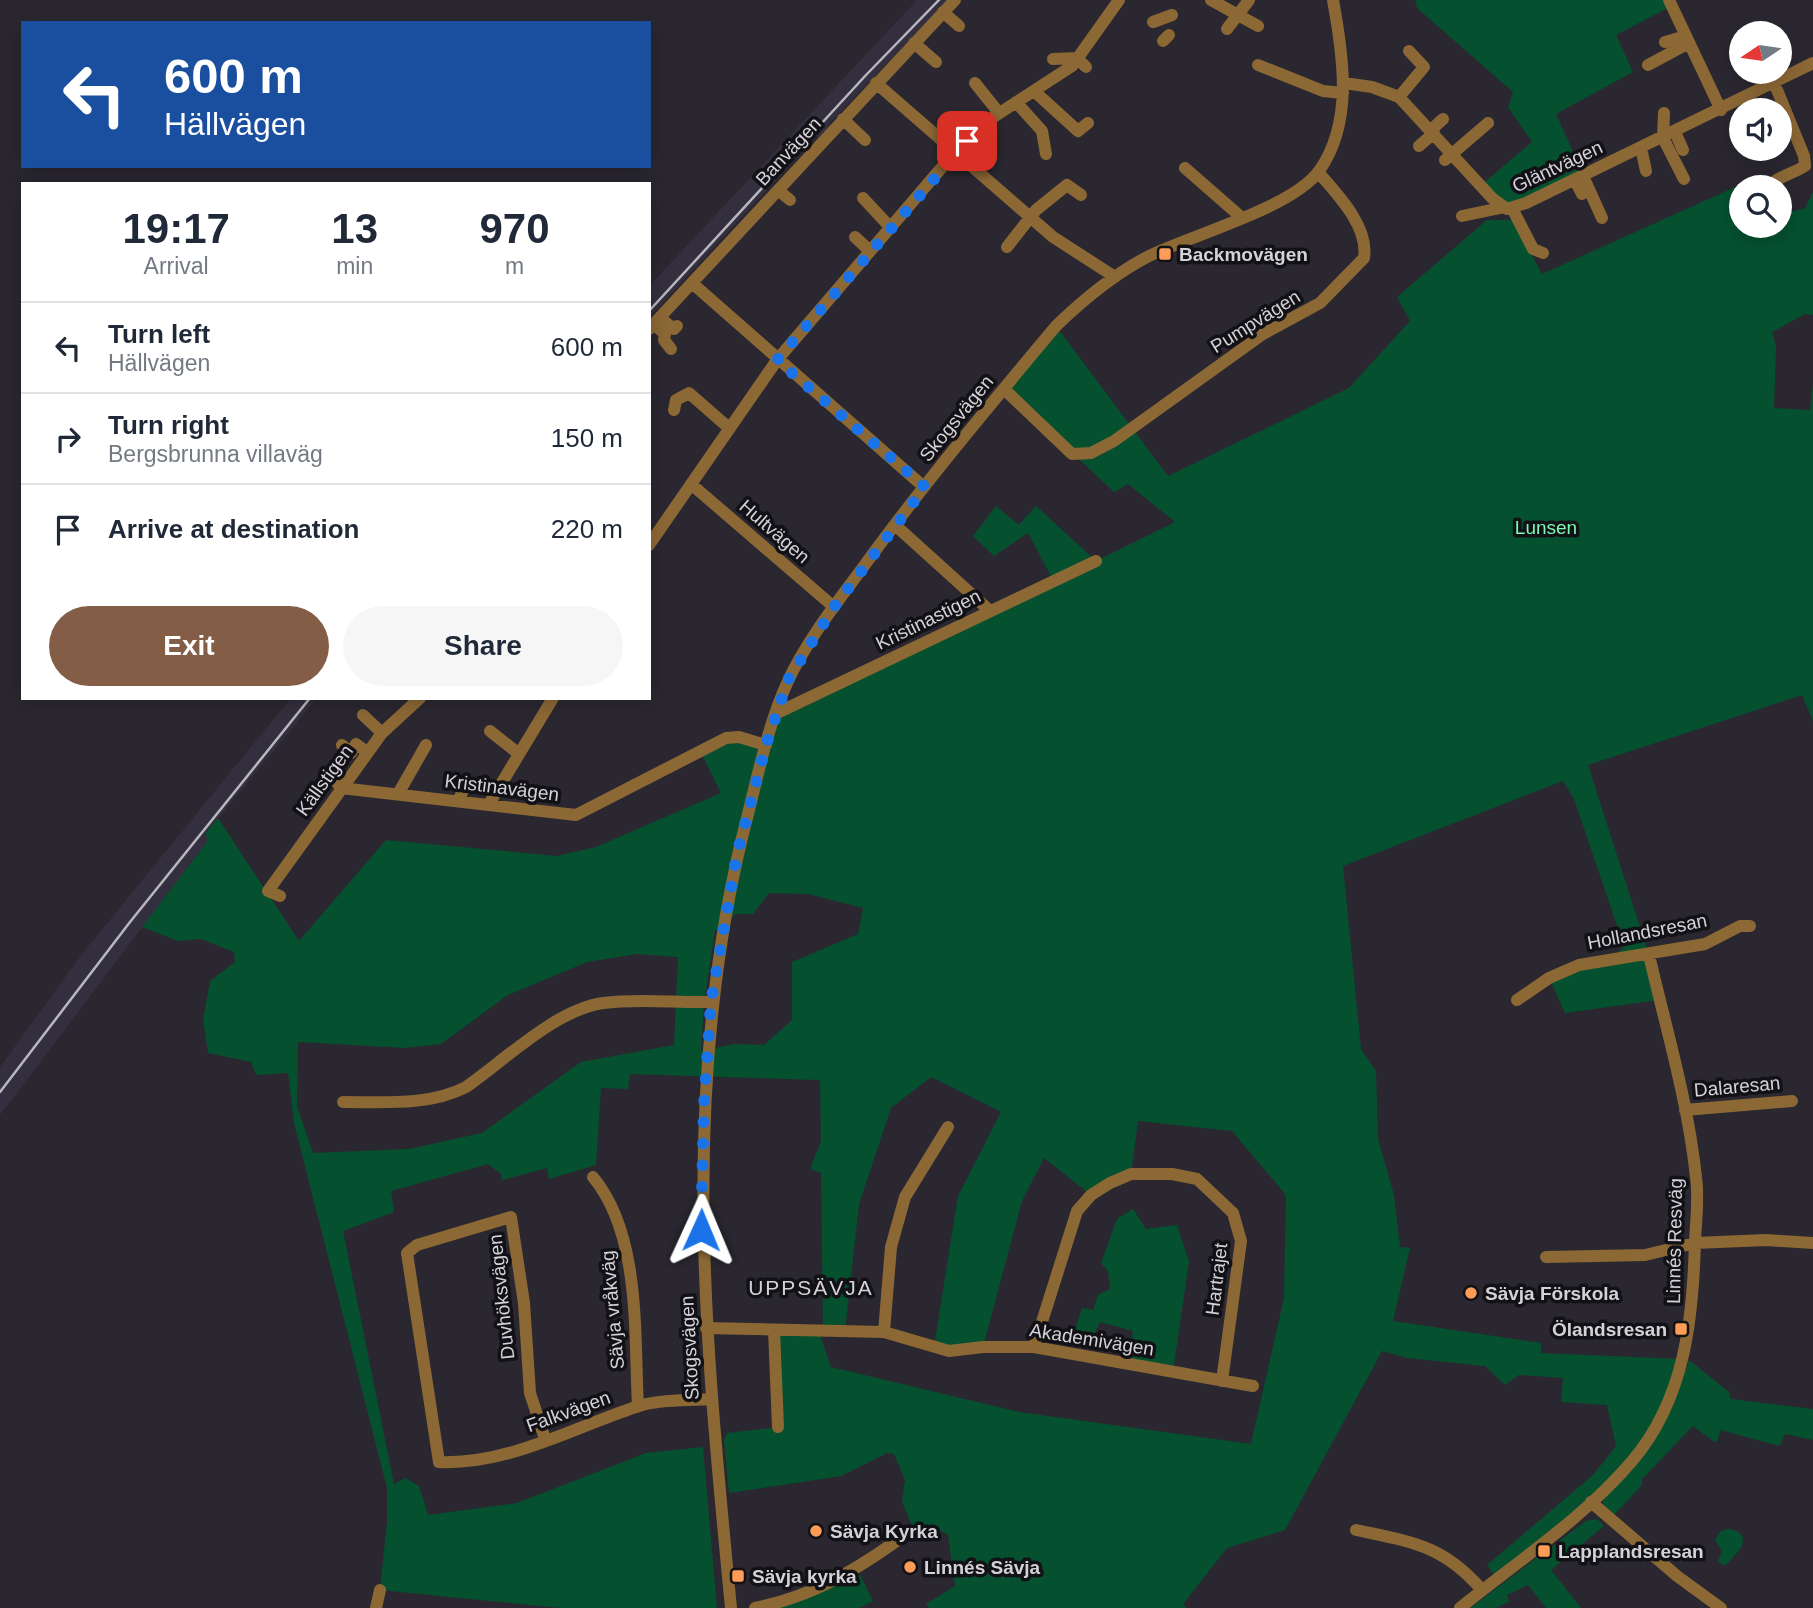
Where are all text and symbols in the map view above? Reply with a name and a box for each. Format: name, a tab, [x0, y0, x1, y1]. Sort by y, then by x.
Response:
north arrow	[1729, 21, 1792, 84]
map controls	[1729, 21, 1792, 238]
icon: left	[49, 49, 140, 140]
text: 600 m	[164, 49, 303, 103]
button: sound	[1729, 98, 1792, 161]
text: Hällvägen	[164, 106, 306, 142]
pin	[937, 111, 997, 171]
street label: Banvägen	[752, 113, 825, 190]
icon: arrive	[948, 122, 986, 160]
street label: Gläntvägen	[1509, 136, 1606, 197]
button: search	[1729, 175, 1792, 238]
text: 19:17	[122, 205, 230, 252]
text: 13	[331, 205, 378, 252]
text: 970	[479, 205, 550, 252]
place label: Backmovägen	[1179, 244, 1308, 265]
marker: Backmovägen	[1157, 246, 1173, 262]
text: Arrival	[144, 253, 209, 279]
text: min	[336, 253, 373, 279]
text: m	[505, 253, 524, 279]
street label: Pumpvägen	[1207, 286, 1304, 357]
text: Turn left	[108, 319, 210, 349]
icon: left	[49, 329, 87, 367]
text: 600 m	[551, 332, 623, 362]
text: Hällvägen	[108, 350, 210, 376]
street label: Skogsvägen	[915, 371, 997, 466]
text: Turn right	[108, 410, 229, 440]
icon: right	[49, 420, 87, 458]
text: 150 m	[551, 423, 623, 453]
text: Bergsbrunna villaväg	[108, 441, 323, 467]
street label: Hultvägen	[735, 495, 814, 567]
icon: arrive	[49, 511, 87, 549]
text: Arrive at destination	[108, 514, 359, 544]
text: 220 m	[551, 514, 623, 544]
park label: Lunsen	[1515, 517, 1577, 538]
street label: Kristinastigen	[872, 585, 984, 654]
button: Exit	[49, 606, 329, 686]
button: Share	[343, 606, 623, 686]
street label: Källstigen	[292, 741, 357, 820]
street label: Kristinavägen	[444, 770, 560, 805]
street label: Hollandsresan	[1585, 910, 1709, 953]
street label: Dalaresan	[1693, 1072, 1781, 1101]
street label: Linnés Resväg	[1663, 1178, 1686, 1304]
position arrow	[664, 1193, 738, 1267]
street label: Duvhöksvägen	[484, 1233, 519, 1361]
street label: Hartrajet	[1202, 1241, 1231, 1316]
street label: Sävja vråkväg	[597, 1250, 628, 1370]
district label: UPPSÄVJA	[748, 1276, 874, 1299]
place label: Sävja Förskola	[1485, 1283, 1620, 1304]
marker: Sävja Förskola	[1463, 1285, 1479, 1301]
street label: Skogsvägen	[676, 1295, 703, 1401]
street label: Akademivägen	[1028, 1319, 1156, 1360]
place label: Ölandsresan	[1552, 1319, 1667, 1340]
marker: Ölandsresan	[1673, 1321, 1689, 1337]
street label: Falkvägen	[523, 1387, 613, 1436]
place label: Sävja Kyrka	[830, 1521, 938, 1542]
marker: Sävja Kyrka	[808, 1523, 824, 1539]
place label: Lapplandsresan	[1558, 1541, 1704, 1562]
marker: Lapplandsresan	[1536, 1543, 1552, 1559]
place label: Linnés Sävja	[924, 1557, 1041, 1578]
marker: Linnés Sävja	[902, 1559, 918, 1575]
place label: Sävja kyrka	[752, 1566, 857, 1587]
marker: Sävja kyrka	[730, 1568, 746, 1584]

